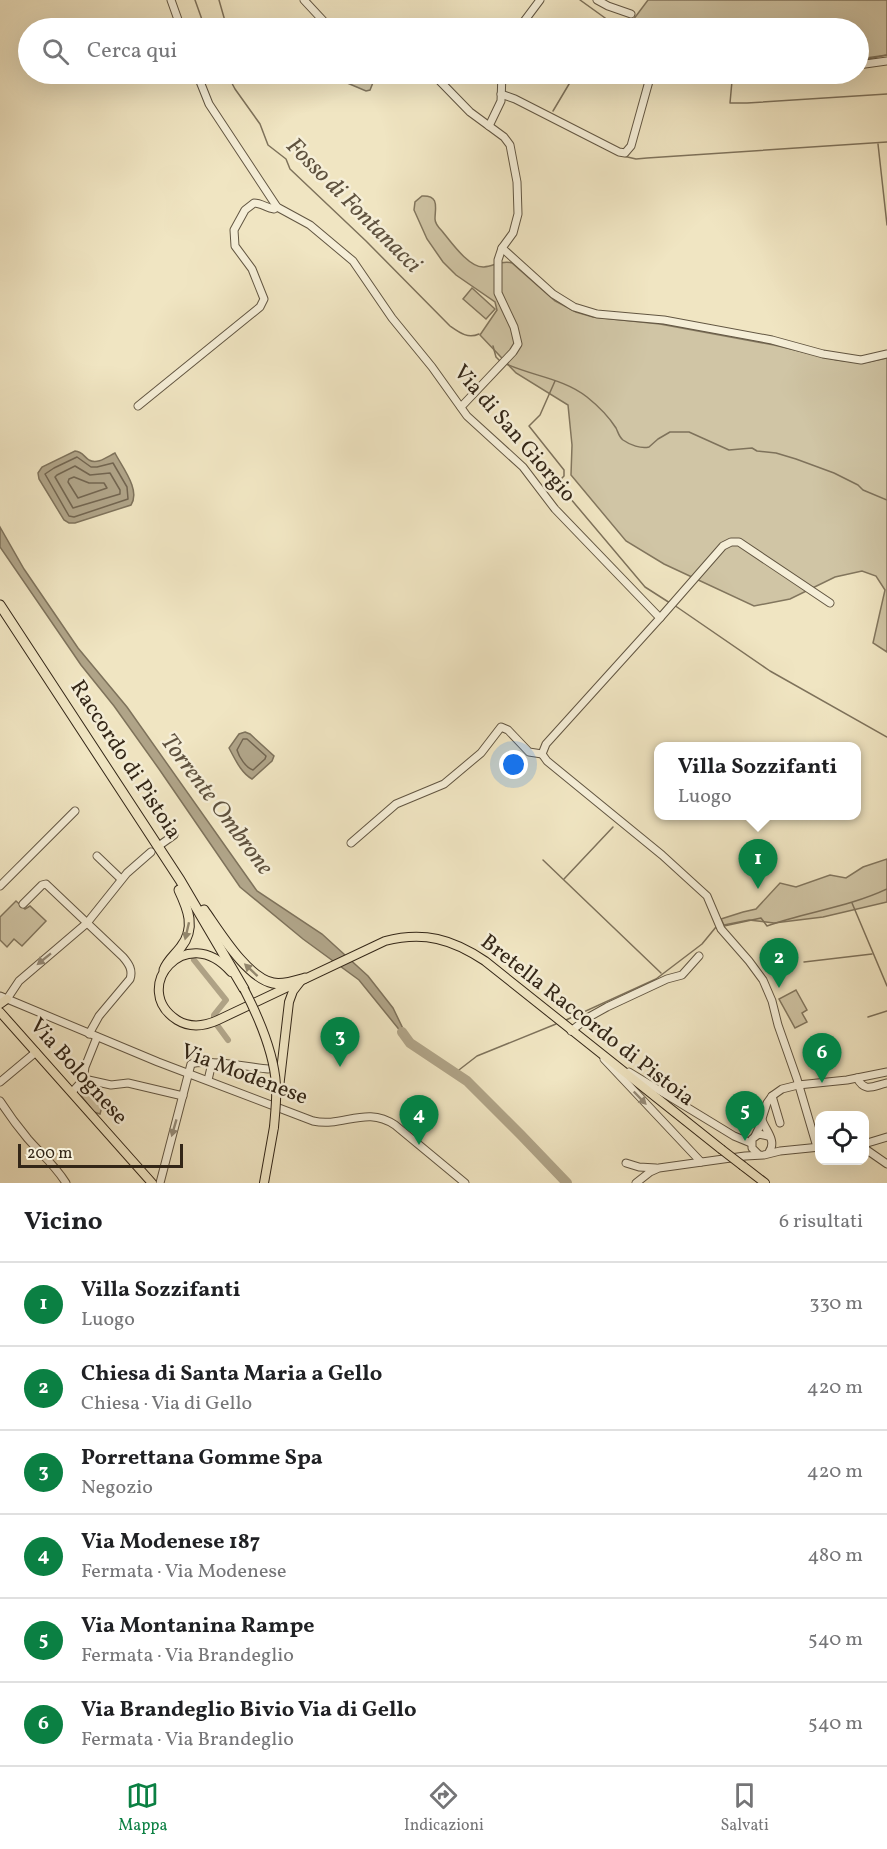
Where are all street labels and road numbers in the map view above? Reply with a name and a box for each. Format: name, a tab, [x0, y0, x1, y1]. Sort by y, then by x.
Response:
street label: Via di San Giorgio	[445, 358, 583, 510]
street label: Raccordo di Pistoia	[62, 674, 188, 846]
street label: Bretella Raccordo di Pistoia	[473, 928, 701, 1114]
street label: Via Bolognese	[22, 1012, 134, 1132]
street label: Via Modenese	[176, 1037, 312, 1113]

